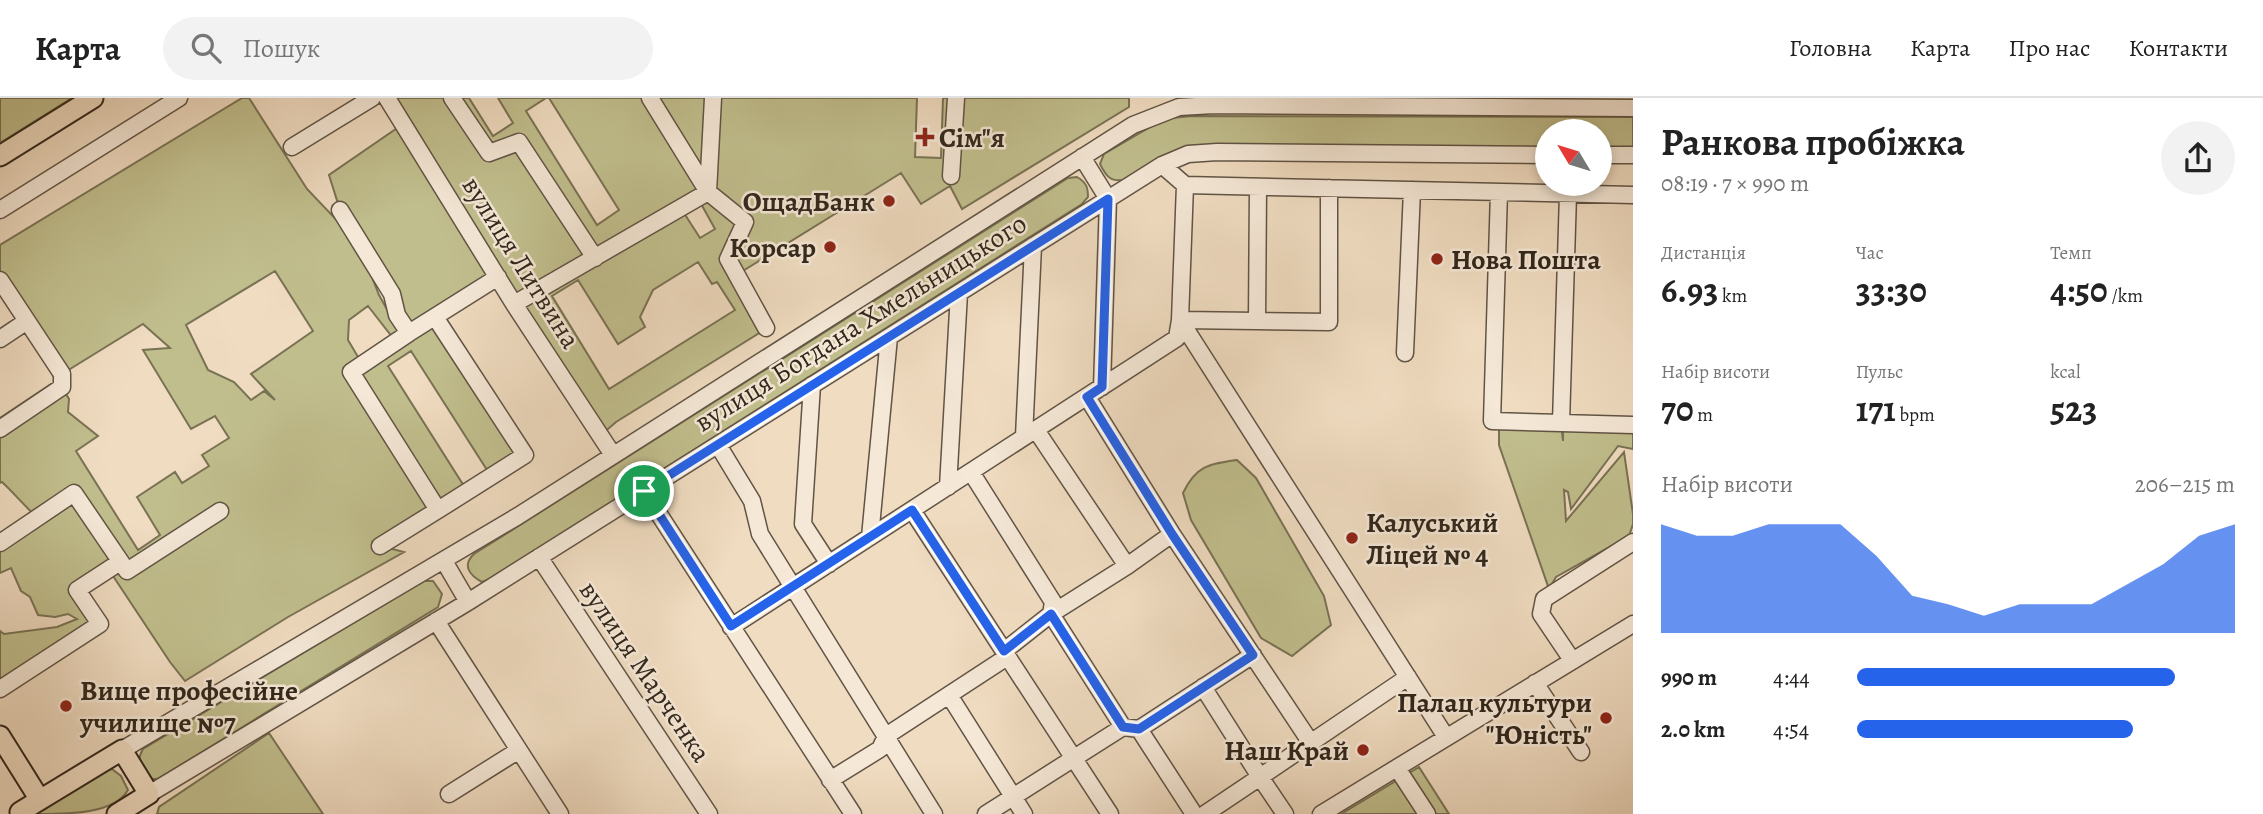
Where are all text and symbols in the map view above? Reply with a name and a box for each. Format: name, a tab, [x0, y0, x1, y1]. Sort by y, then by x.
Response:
search box	[163, 17, 653, 80]
text: Карта	[35, 26, 121, 71]
icon: search	[187, 29, 225, 67]
text: Пошук	[243, 31, 320, 66]
text: Головна	[1789, 32, 1872, 64]
text: Карта	[1910, 32, 1970, 64]
text: Про нас	[2008, 32, 2090, 64]
text: Контакти	[2128, 32, 2228, 64]
text: Ранкова пробіжка	[1661, 116, 1965, 168]
place label: Сім"я	[939, 119, 1005, 157]
north arrow	[1535, 119, 1612, 196]
map controls	[1535, 119, 1612, 196]
button: share	[2161, 121, 2235, 195]
marker: Сім"я	[917, 129, 933, 145]
text: 08:19 · 7 × 990 m	[1661, 168, 1809, 199]
street label: вулиця Литвина	[453, 169, 589, 356]
place label: ОщадБанк	[743, 183, 875, 221]
marker: ОщадБанк	[881, 193, 897, 209]
street label: вулиця Богдана Хмельницького	[687, 205, 1034, 441]
place label: Корсар	[729, 229, 816, 267]
marker: Корсар	[822, 239, 838, 255]
text: Дистанція	[1661, 240, 1746, 266]
text: Час	[1856, 240, 1884, 266]
text: Темп	[2050, 240, 2092, 266]
place label: Нова Пошта	[1451, 241, 1601, 279]
marker: Нова Пошта	[1429, 251, 1445, 267]
text: 6.93	[1661, 266, 1718, 314]
text: 33:30	[1856, 266, 1927, 314]
text: 4:50	[2050, 266, 2108, 314]
text: km	[1718, 283, 1747, 309]
text: /km	[2108, 283, 2143, 309]
text: Набір висоти	[1661, 359, 1770, 385]
text: Пульс	[1856, 359, 1903, 385]
text: kcal	[2050, 359, 2081, 385]
text: 70	[1661, 385, 1694, 433]
text: 171	[1856, 385, 1896, 433]
text: 523	[2050, 385, 2097, 433]
text: m	[1694, 402, 1713, 428]
text: bpm	[1896, 402, 1935, 428]
pin	[614, 461, 674, 521]
text: Набір висоти	[1661, 469, 1793, 500]
text: 206–215 m	[2135, 469, 2235, 500]
icon: arrive	[625, 472, 663, 510]
place label: Калуський Ліцей № 4	[1366, 504, 1498, 574]
marker: Калуський Ліцей № 4	[1344, 530, 1360, 546]
street label: вулиця Марченка	[570, 573, 720, 770]
text: 990 m	[1661, 662, 1717, 693]
text: 4:44	[1773, 662, 1810, 693]
place label: Вище професійне училище №7	[79, 672, 298, 742]
place label: Палац культури "Юність"	[1397, 684, 1592, 754]
marker: Вище професійне училище №7	[58, 698, 74, 714]
marker: Палац культури "Юність"	[1598, 710, 1614, 726]
text: 2.0 km	[1661, 714, 1725, 745]
text: 4:54	[1773, 714, 1809, 745]
place label: Наш Край	[1224, 732, 1349, 770]
marker: Наш Край	[1355, 742, 1371, 758]

